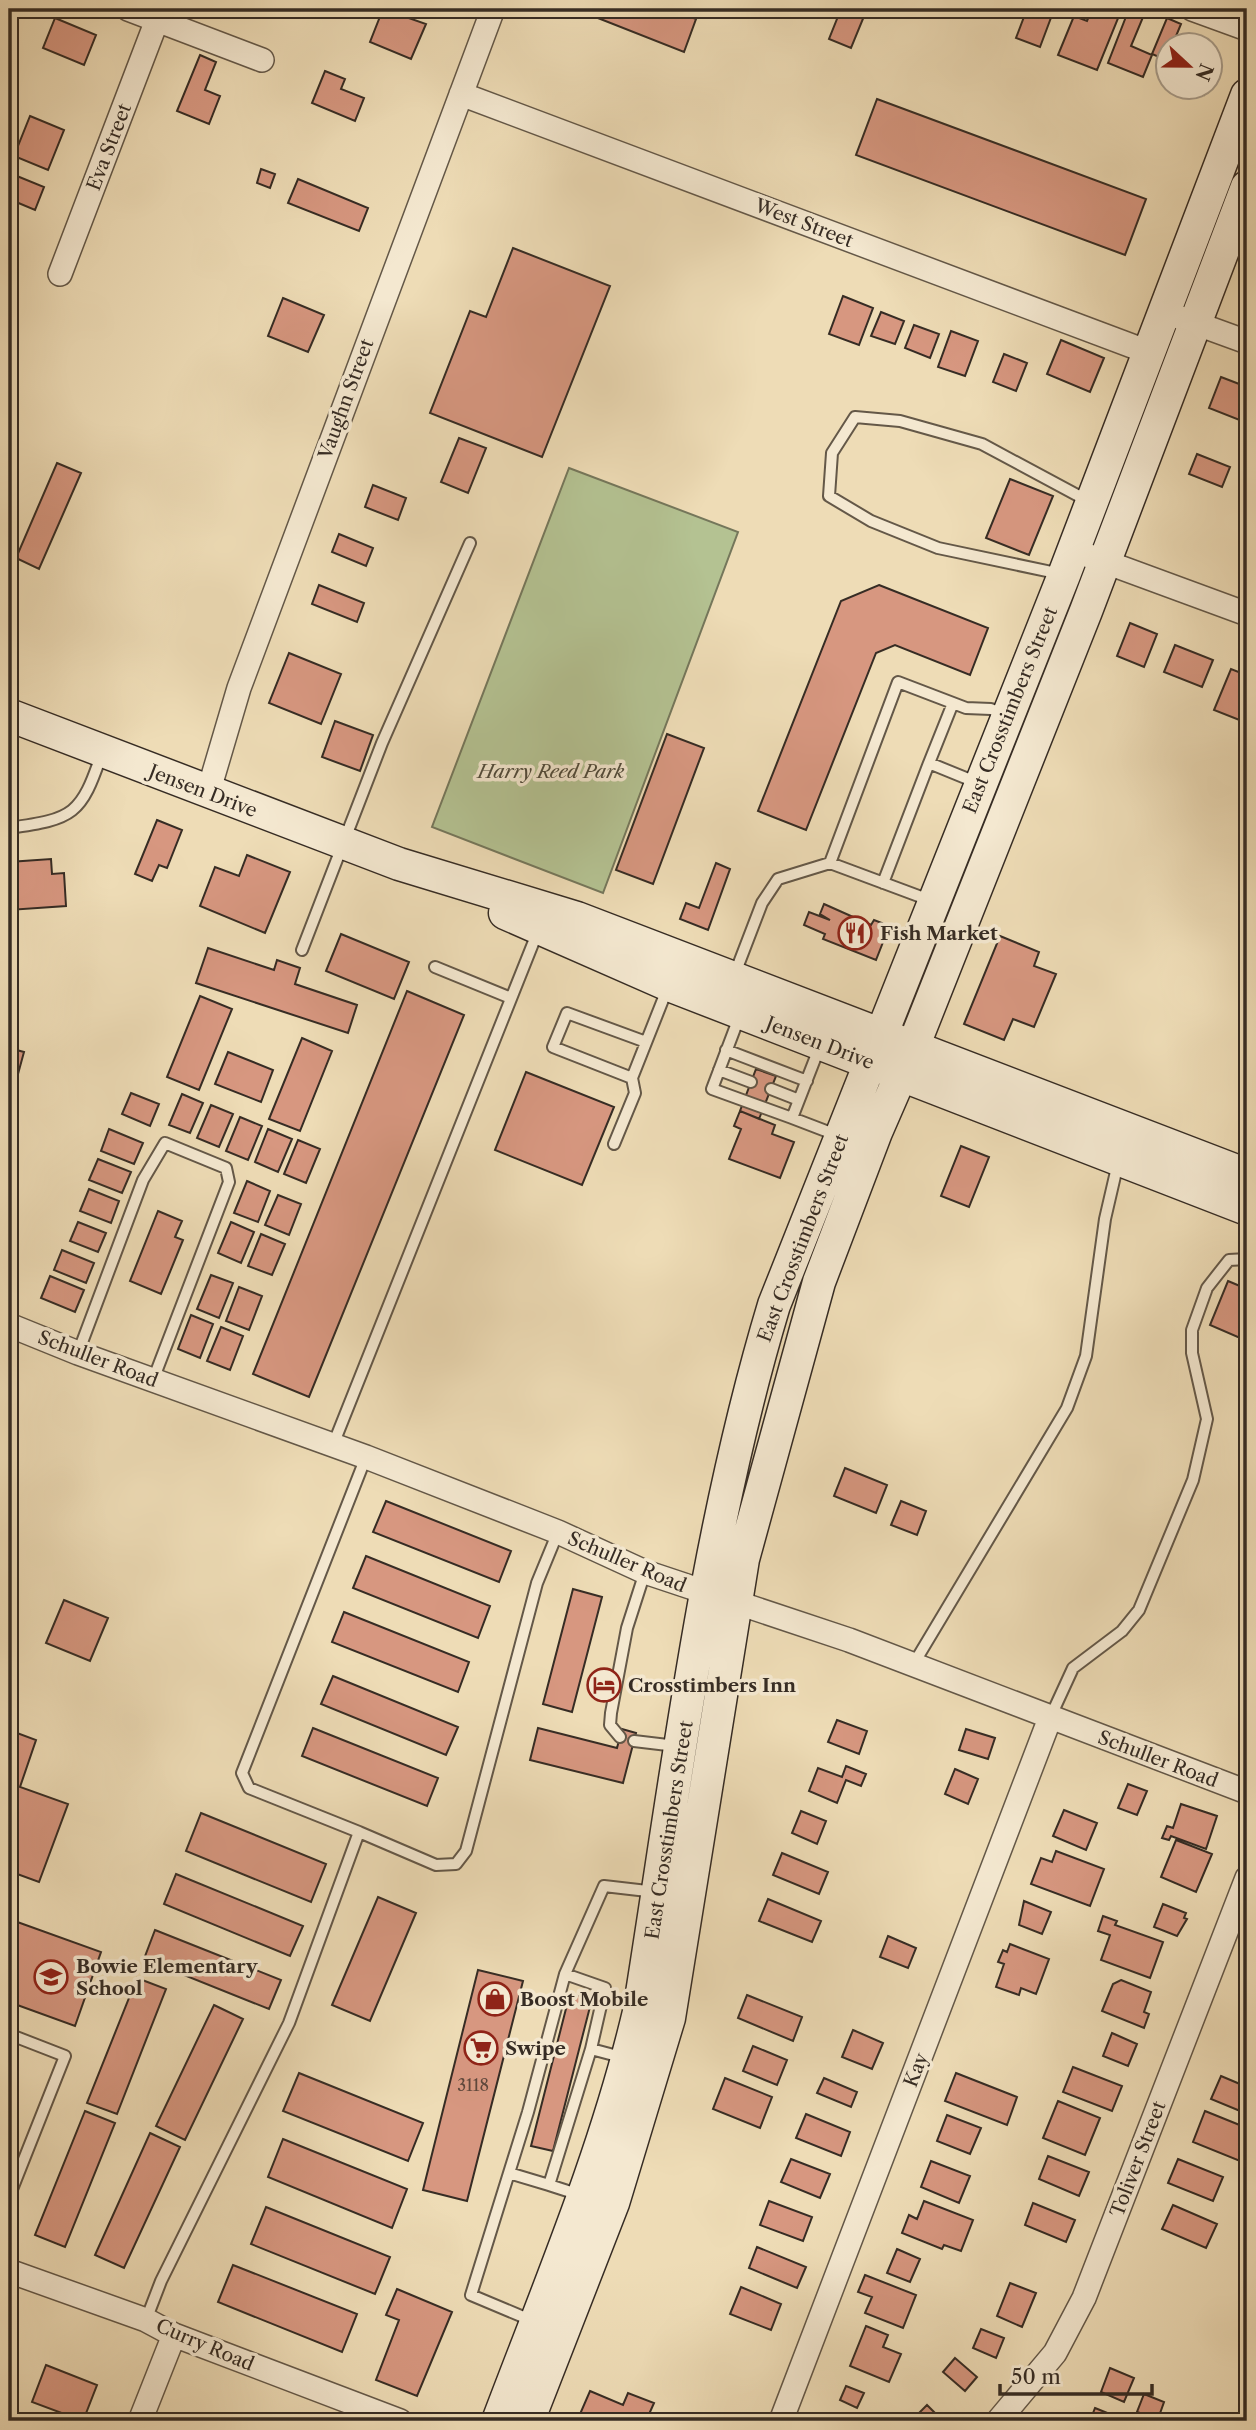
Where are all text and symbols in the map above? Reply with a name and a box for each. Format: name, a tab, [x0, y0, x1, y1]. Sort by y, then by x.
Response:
north arrow	[1154, 32, 1224, 102]
text: N	[1191, 60, 1218, 84]
street label: Eva Street	[82, 100, 136, 194]
street label: West Street	[751, 193, 857, 252]
street label: Vaughn Street	[313, 335, 379, 463]
street label: East Crosstimbers Street	[958, 603, 1062, 817]
street label: Jensen Drive	[143, 759, 260, 822]
park label: Harry Reed Park	[476, 760, 625, 783]
restaurant icon: Fish Market	[836, 914, 874, 952]
place label: Fish Market	[880, 922, 998, 945]
street label: Jensen Drive	[760, 1011, 877, 1074]
street label: East Crosstimbers Street	[753, 1130, 853, 1345]
street label: Schuller Road	[35, 1326, 162, 1393]
street label: Schuller Road	[564, 1527, 690, 1597]
hotel icon: Crosstimbers Inn	[585, 1666, 623, 1704]
place label: Crosstimbers Inn	[628, 1674, 796, 1697]
street label: East Crosstimbers Street	[640, 1719, 698, 1941]
street label: Schuller Road	[1095, 1726, 1222, 1793]
place label: Bowie Elementary School	[76, 1955, 259, 2000]
school or university icon: Bowie Elementary School	[32, 1958, 70, 1996]
shop icon: Boost Mobile	[476, 1980, 514, 2018]
place label: Boost Mobile	[520, 1988, 648, 2011]
supermarket icon: Swipe	[462, 2029, 500, 2067]
place label: Swipe	[505, 2037, 566, 2060]
street label: Kay	[899, 2049, 933, 2090]
house number: 3118	[457, 2075, 489, 2095]
street label: Toliver Street	[1105, 2098, 1171, 2220]
street label: Curry Road	[152, 2314, 258, 2376]
scale bar	[1000, 2353, 1153, 2397]
text: 50 m	[1011, 2364, 1061, 2389]

